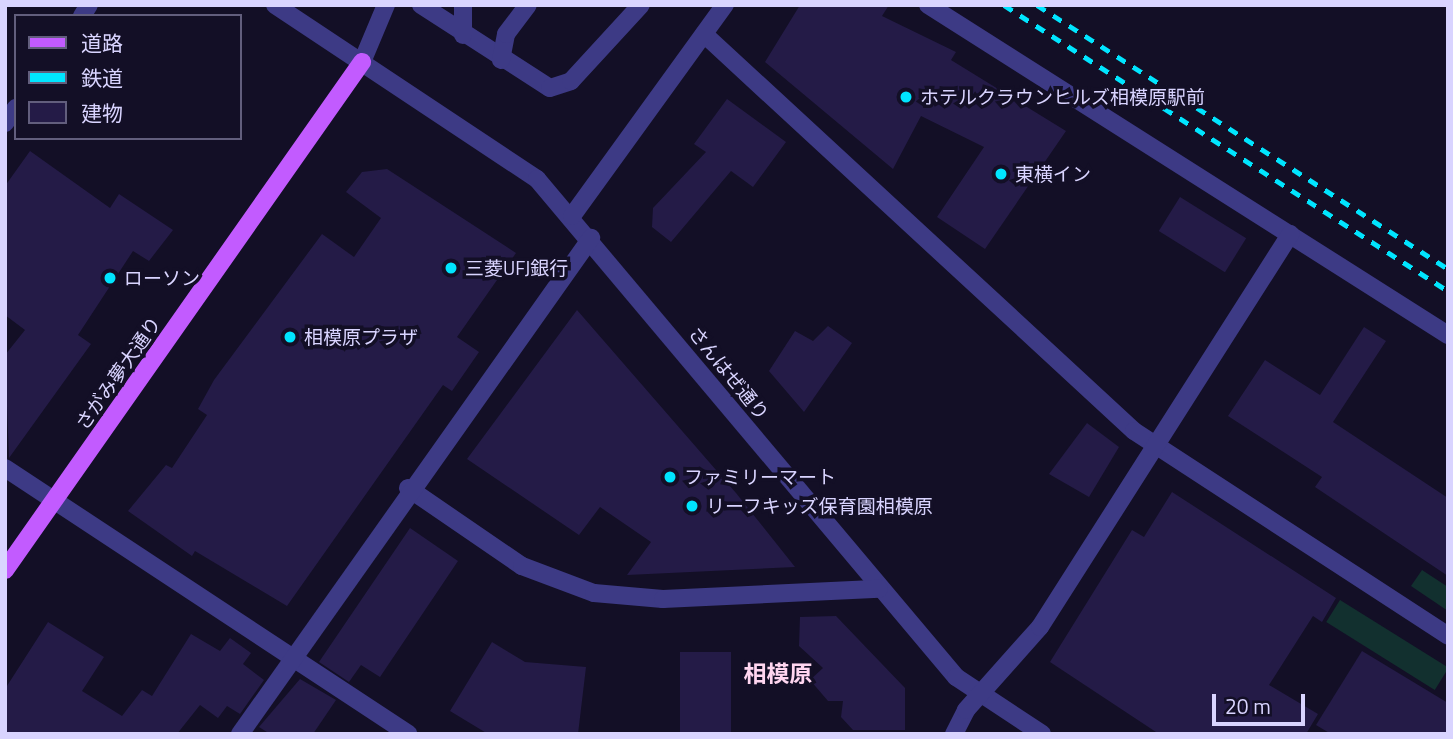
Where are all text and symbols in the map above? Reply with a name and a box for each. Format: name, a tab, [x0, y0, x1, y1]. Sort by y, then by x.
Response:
legend	[14, 14, 242, 140]
text: 道路	[81, 27, 123, 59]
text: 鉄道	[81, 62, 123, 94]
place label: ホテルクラウンヒルズ相模原駅前	[920, 86, 1205, 108]
marker: ホテルクラウンヒルズ相模原駅前	[898, 89, 914, 105]
text: 建物	[81, 97, 123, 129]
place label: 東横イン	[1015, 163, 1091, 185]
marker: 東横イン	[993, 166, 1009, 182]
place label: 三菱UFJ銀行	[465, 257, 568, 279]
marker: 三菱UFJ銀行	[443, 260, 459, 276]
place label: ローソン	[124, 267, 200, 289]
marker: ローソン	[102, 270, 118, 286]
street label: さがみ夢大通り	[71, 312, 165, 434]
street label: さんはぜ通り	[684, 322, 774, 424]
place label: 相模原プラザ	[304, 326, 418, 348]
marker: 相模原プラザ	[282, 329, 298, 345]
place label: ファミリーマート	[684, 466, 836, 488]
marker: ファミリーマート	[662, 469, 678, 485]
place label: リーフキッズ保育園相模原	[706, 495, 934, 517]
marker: リーフキッズ保育園相模原	[684, 498, 700, 514]
district label: 相模原	[744, 660, 812, 688]
scale bar	[1215, 680, 1308, 724]
text: 20 m	[1225, 690, 1271, 722]

